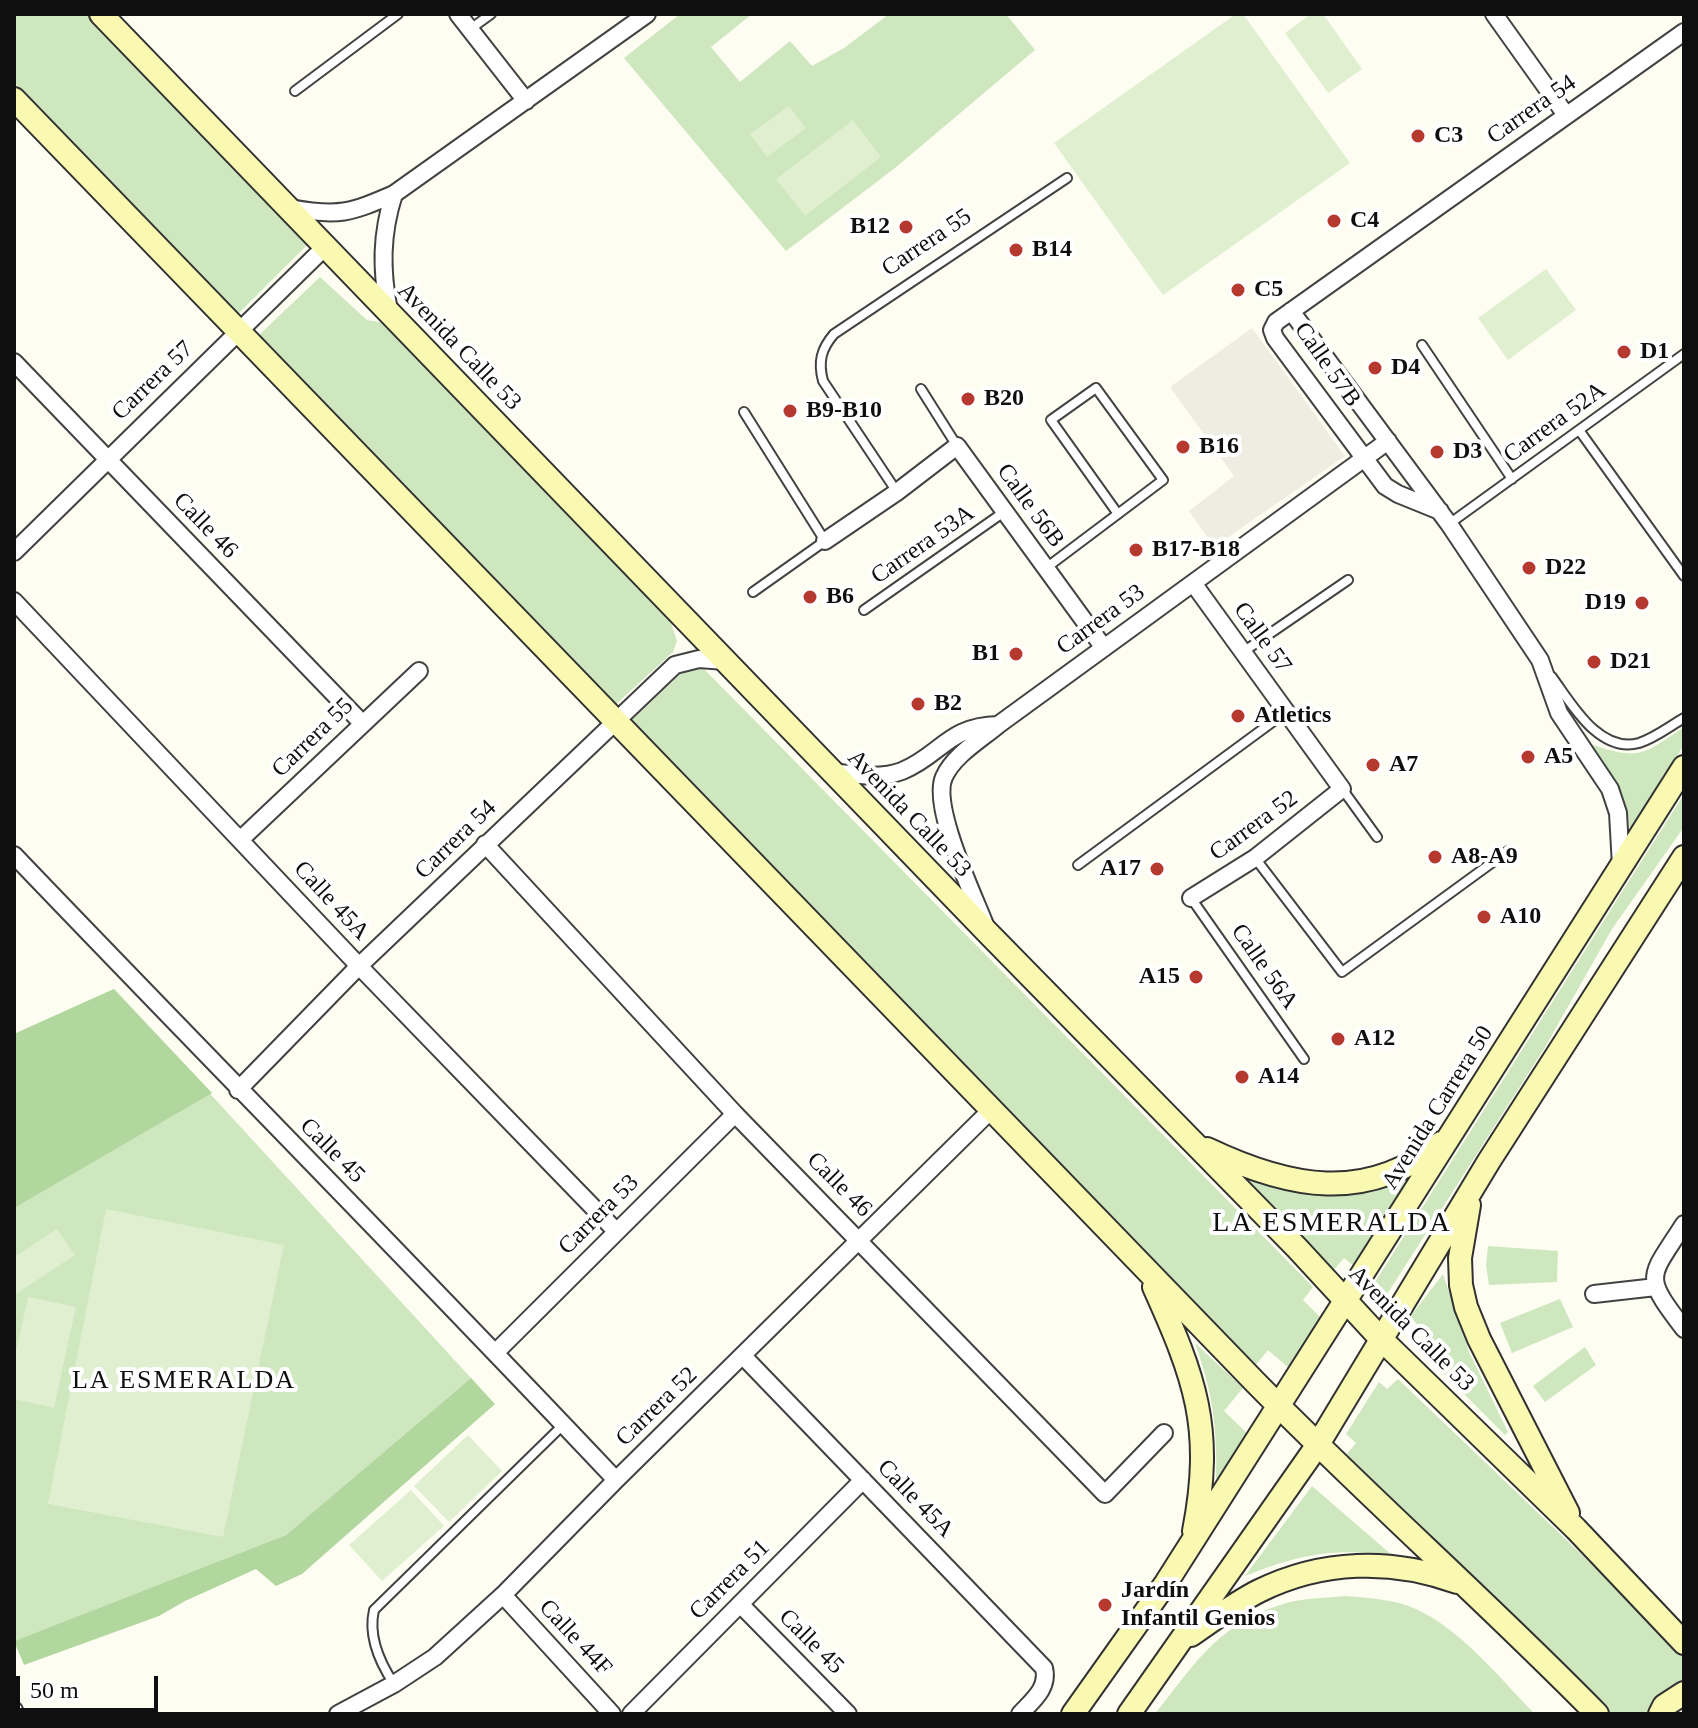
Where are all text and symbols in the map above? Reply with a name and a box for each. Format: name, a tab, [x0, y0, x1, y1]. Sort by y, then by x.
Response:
street label: Carrera 54	[1482, 69, 1582, 151]
place label: C3	[1434, 122, 1463, 150]
marker: C3	[1409, 127, 1427, 145]
street label: Carrera 55	[877, 203, 977, 283]
place label: C4	[1350, 207, 1379, 235]
marker: C4	[1325, 212, 1343, 230]
place label: B12	[850, 213, 890, 241]
marker: B12	[897, 218, 915, 236]
place label: B14	[1032, 236, 1072, 264]
marker: B14	[1007, 241, 1025, 259]
place label: C5	[1254, 276, 1283, 304]
street label: Avenida Calle 53	[391, 277, 527, 417]
marker: C5	[1229, 281, 1247, 299]
street label: Calle 57B	[1287, 317, 1367, 413]
street label: Carrera 57	[106, 335, 200, 427]
place label: D1	[1640, 338, 1669, 366]
marker: D1	[1615, 343, 1633, 361]
place label: D4	[1391, 354, 1420, 382]
marker: D4	[1366, 359, 1384, 377]
street label: Carrera 52A	[1498, 376, 1612, 470]
place label: B20	[984, 385, 1024, 413]
marker: B20	[959, 390, 977, 408]
place label: B9-B10	[806, 397, 882, 425]
marker: B9-B10	[781, 402, 799, 420]
place label: B16	[1199, 433, 1239, 461]
marker: B16	[1174, 438, 1192, 456]
place label: D3	[1453, 438, 1482, 466]
marker: D3	[1428, 443, 1446, 461]
street label: Calle 56B	[990, 458, 1070, 554]
street label: Calle 46	[167, 487, 243, 565]
street label: Carrera 53A	[866, 499, 980, 591]
place label: B17-B18	[1152, 536, 1240, 564]
marker: B17-B18	[1127, 541, 1145, 559]
place label: D22	[1545, 554, 1586, 582]
marker: D22	[1520, 559, 1538, 577]
street label: Carrera 53	[1051, 578, 1151, 662]
place label: B6	[826, 583, 854, 611]
marker: B6	[801, 588, 819, 606]
place label: D19	[1585, 589, 1626, 617]
marker: D19	[1633, 594, 1651, 612]
street label: Calle 57	[1227, 597, 1297, 679]
place label: B1	[972, 640, 1000, 668]
marker: B1	[1007, 645, 1025, 663]
place label: D21	[1610, 648, 1651, 676]
marker: D21	[1585, 653, 1603, 671]
place label: B2	[934, 690, 962, 718]
street label: Carrera 55	[266, 692, 360, 784]
marker: B2	[909, 695, 927, 713]
place label: Atletics	[1254, 702, 1331, 730]
marker: Atletics	[1229, 707, 1247, 725]
place label: A5	[1544, 743, 1573, 771]
street label: Avenida Calle 53	[841, 744, 977, 884]
marker: A5	[1519, 748, 1537, 766]
place label: A7	[1389, 751, 1418, 779]
marker: A7	[1364, 756, 1382, 774]
street label: Carrera 52	[1204, 784, 1304, 868]
street label: Carrera 54	[409, 794, 503, 886]
place label: A8-A9	[1451, 843, 1518, 871]
marker: A8-A9	[1426, 848, 1444, 866]
street label: Calle 45A	[287, 855, 375, 947]
place label: A17	[1100, 855, 1141, 883]
marker: A17	[1148, 860, 1166, 878]
place label: A10	[1500, 903, 1541, 931]
marker: A10	[1475, 908, 1493, 926]
street label: Calle 56A	[1224, 919, 1304, 1015]
place label: A15	[1139, 963, 1180, 991]
marker: A15	[1187, 968, 1205, 986]
street label: Avenida Carrera 50	[1376, 1021, 1500, 1195]
place label: A12	[1354, 1025, 1395, 1053]
marker: A12	[1329, 1030, 1347, 1048]
place label: A14	[1258, 1063, 1299, 1091]
marker: A14	[1233, 1068, 1251, 1086]
street label: Calle 45	[293, 1112, 371, 1190]
street label: Calle 46	[800, 1146, 878, 1224]
street label: Carrera 53	[553, 1169, 645, 1261]
district label: LA ESMERALDA	[1212, 1207, 1452, 1241]
street label: Avenida Calle 53	[1342, 1260, 1480, 1398]
street label: Carrera 52	[610, 1361, 704, 1453]
district label: LA ESMERALDA	[72, 1365, 296, 1397]
street label: Calle 45A	[871, 1454, 959, 1544]
street label: Carrera 51	[684, 1534, 776, 1626]
place label: Jardín Infantil Genios	[1121, 1577, 1275, 1633]
street label: Calle 44F	[532, 1594, 618, 1682]
marker: Jardín Infantil Genios	[1096, 1596, 1114, 1614]
street label: Calle 45	[772, 1603, 850, 1681]
scale bar	[20, 1660, 162, 1710]
text: 50 m	[30, 1677, 79, 1703]

